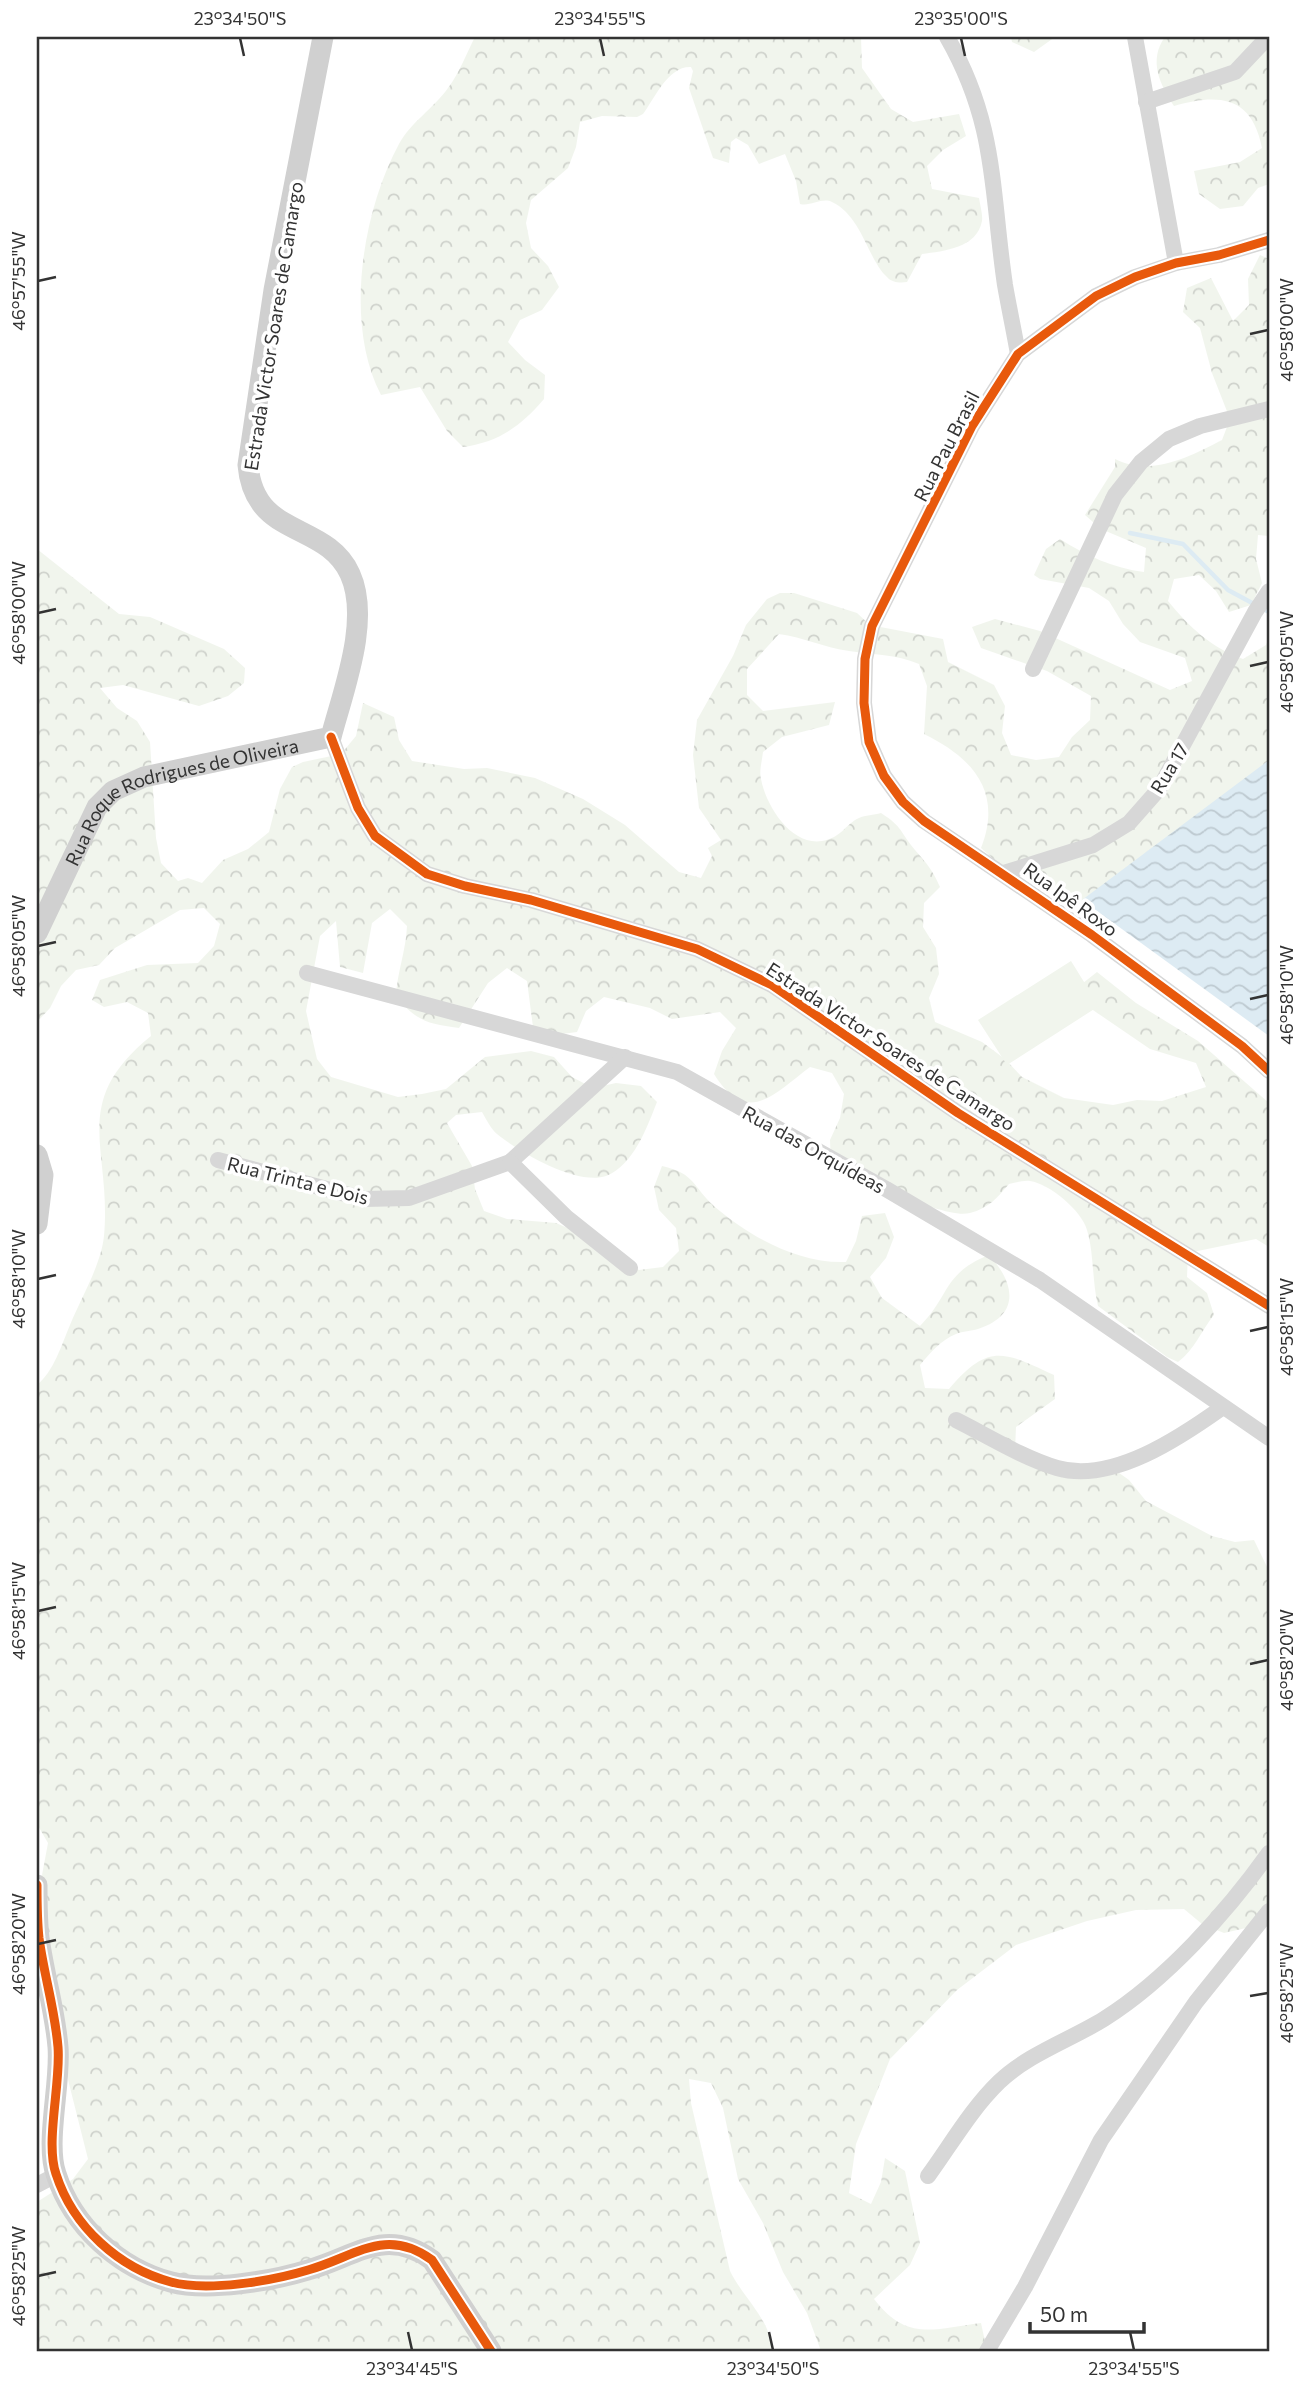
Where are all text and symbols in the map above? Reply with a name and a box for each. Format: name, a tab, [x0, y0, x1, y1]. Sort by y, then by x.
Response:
text: 23°34'50"S	[194, 7, 286, 29]
text: 23°34'55"S	[554, 7, 646, 29]
text: 23°35'00"S	[914, 7, 1008, 29]
street label: Estrada Victor Soares de Camargo	[239, 180, 307, 472]
text: 46°57'55"W	[7, 231, 29, 331]
text: 46°58'00"W	[1275, 278, 1297, 382]
street label: Rua Pau Brasil	[908, 387, 984, 505]
text: 46°58'00"W	[7, 561, 29, 665]
text: 46°58'05"W	[1275, 611, 1297, 713]
street label: Rua Roque Rodrigues de Oliveira	[59, 733, 300, 869]
street label: Rua 17	[1145, 739, 1193, 797]
street label: Rua Ipê Roxo	[1019, 857, 1123, 941]
text: 46°58'05"W	[7, 895, 29, 997]
text: 46°58'10"W	[1275, 945, 1297, 1045]
street label: Estrada Victor Soares de Camargo	[762, 957, 1020, 1135]
street label: Rua das Orquídeas	[739, 1100, 889, 1198]
street label: Rua Trinta e Dois	[225, 1151, 371, 1209]
text: 46°58'10"W	[7, 1229, 29, 1329]
text: 46°58'15"W	[1275, 1278, 1297, 1376]
text: 46°58'15"W	[7, 1562, 29, 1660]
text: 46°58'20"W	[1275, 1609, 1297, 1711]
text: 46°58'20"W	[7, 1893, 29, 1995]
text: 46°58'25"W	[1275, 1943, 1297, 2043]
text: 46°58'25"W	[7, 2226, 29, 2326]
scale bar	[1030, 2290, 1143, 2334]
text: 50 m	[1040, 2301, 1088, 2326]
text: 23°34'45"S	[366, 2357, 458, 2379]
text: 23°34'50"S	[727, 2357, 819, 2379]
text: 23°34'55"S	[1088, 2357, 1180, 2379]

